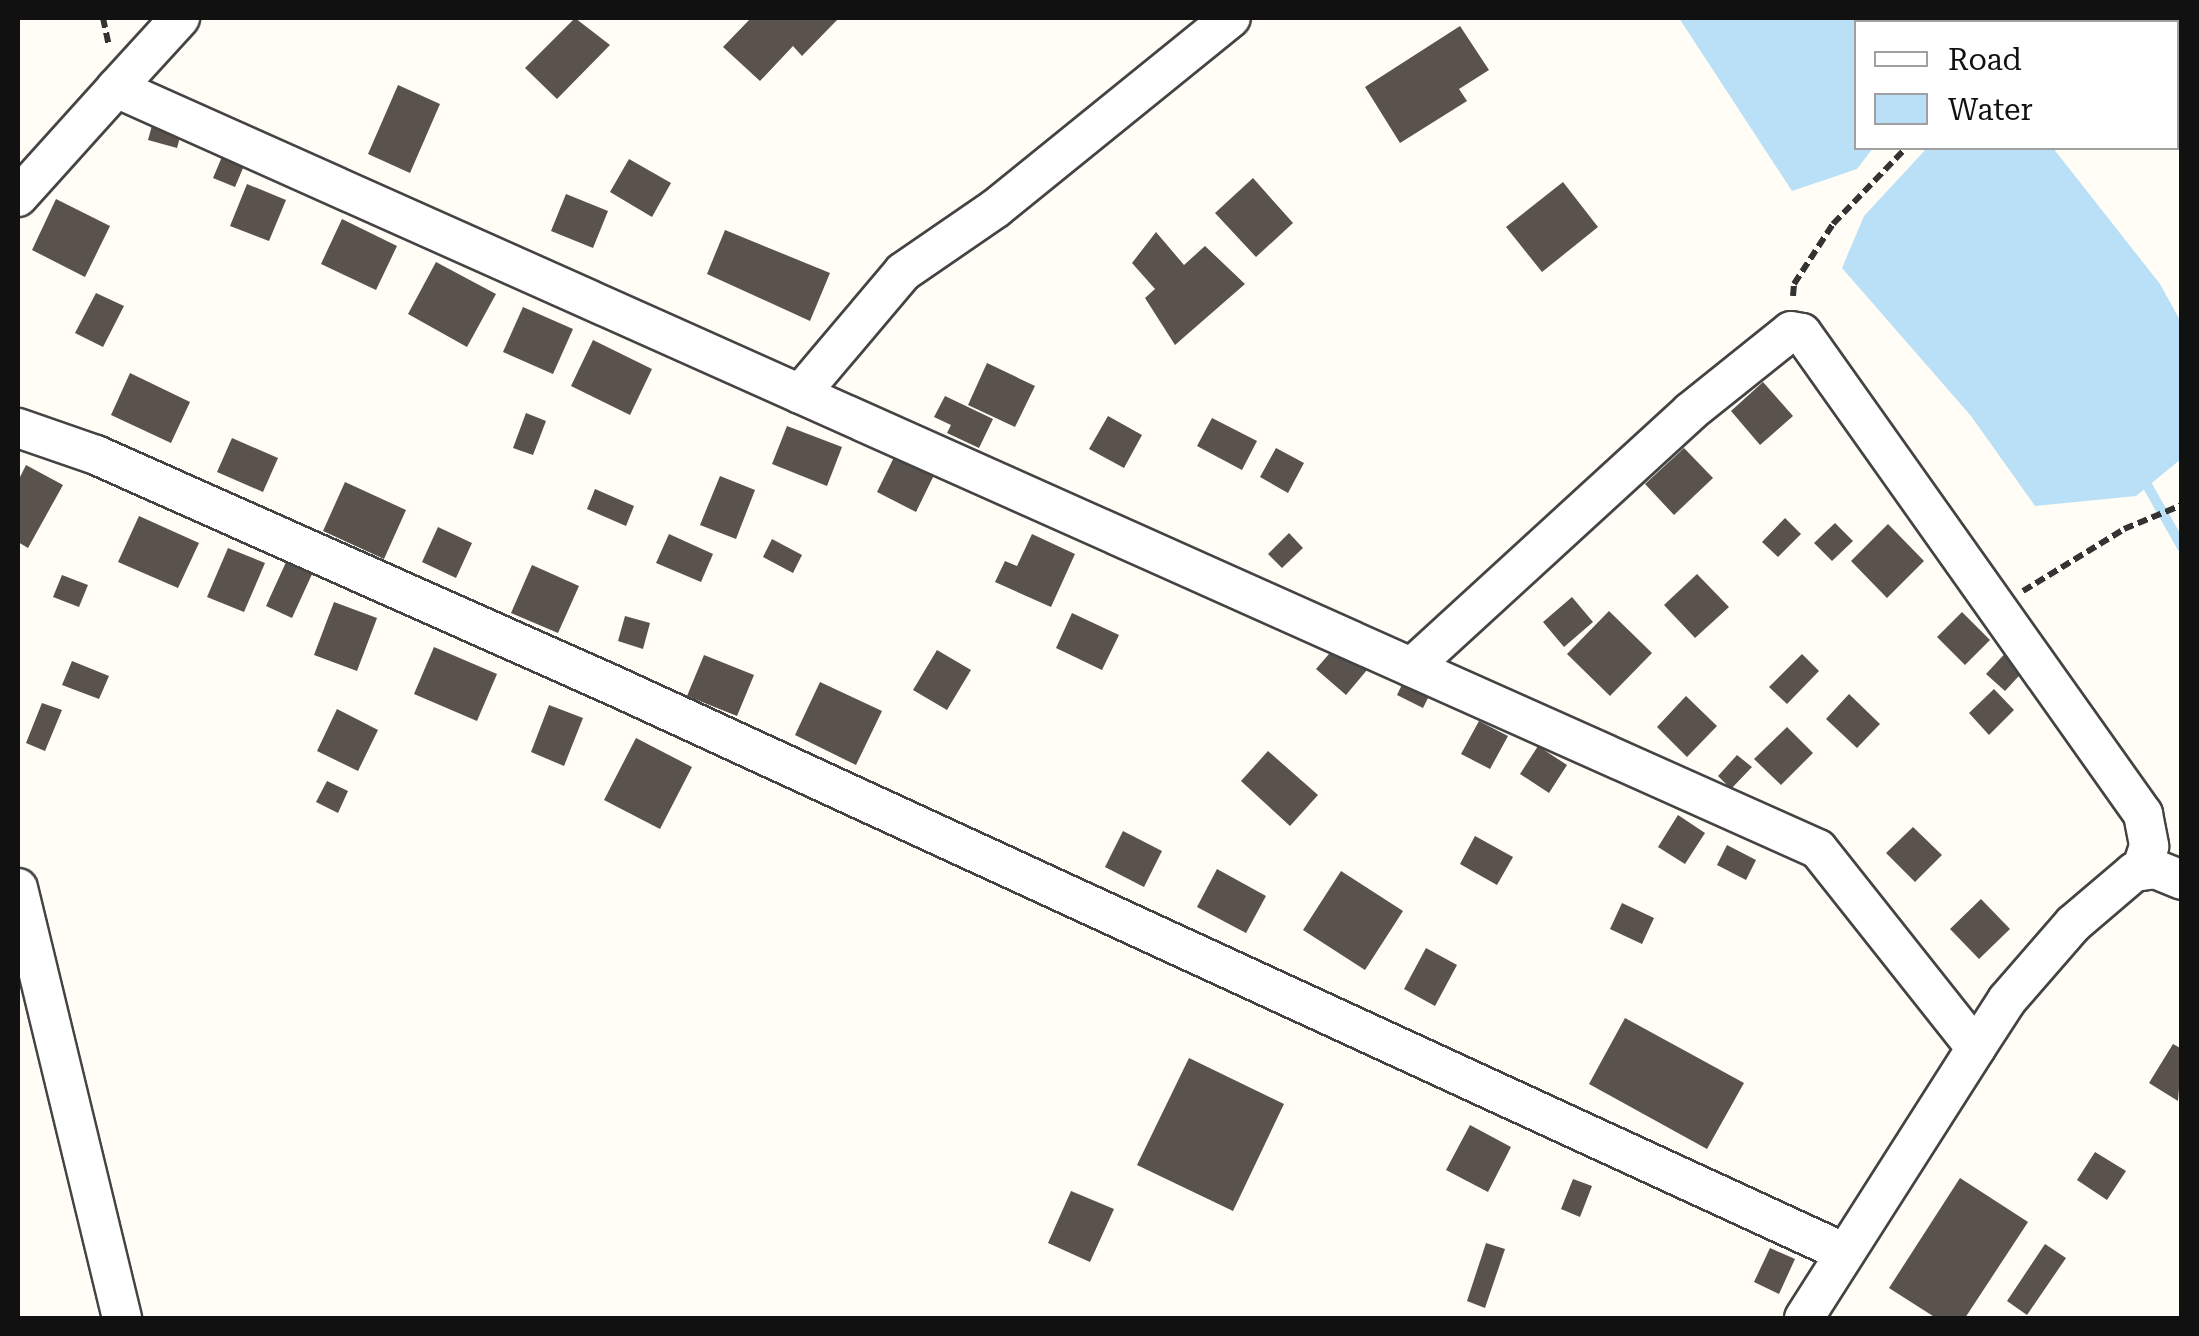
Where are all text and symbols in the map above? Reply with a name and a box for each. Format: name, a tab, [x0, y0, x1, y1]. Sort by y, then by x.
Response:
legend	[1854, 20, 2179, 150]
text: Road	[1948, 42, 2022, 77]
text: Water	[1948, 92, 2033, 127]

